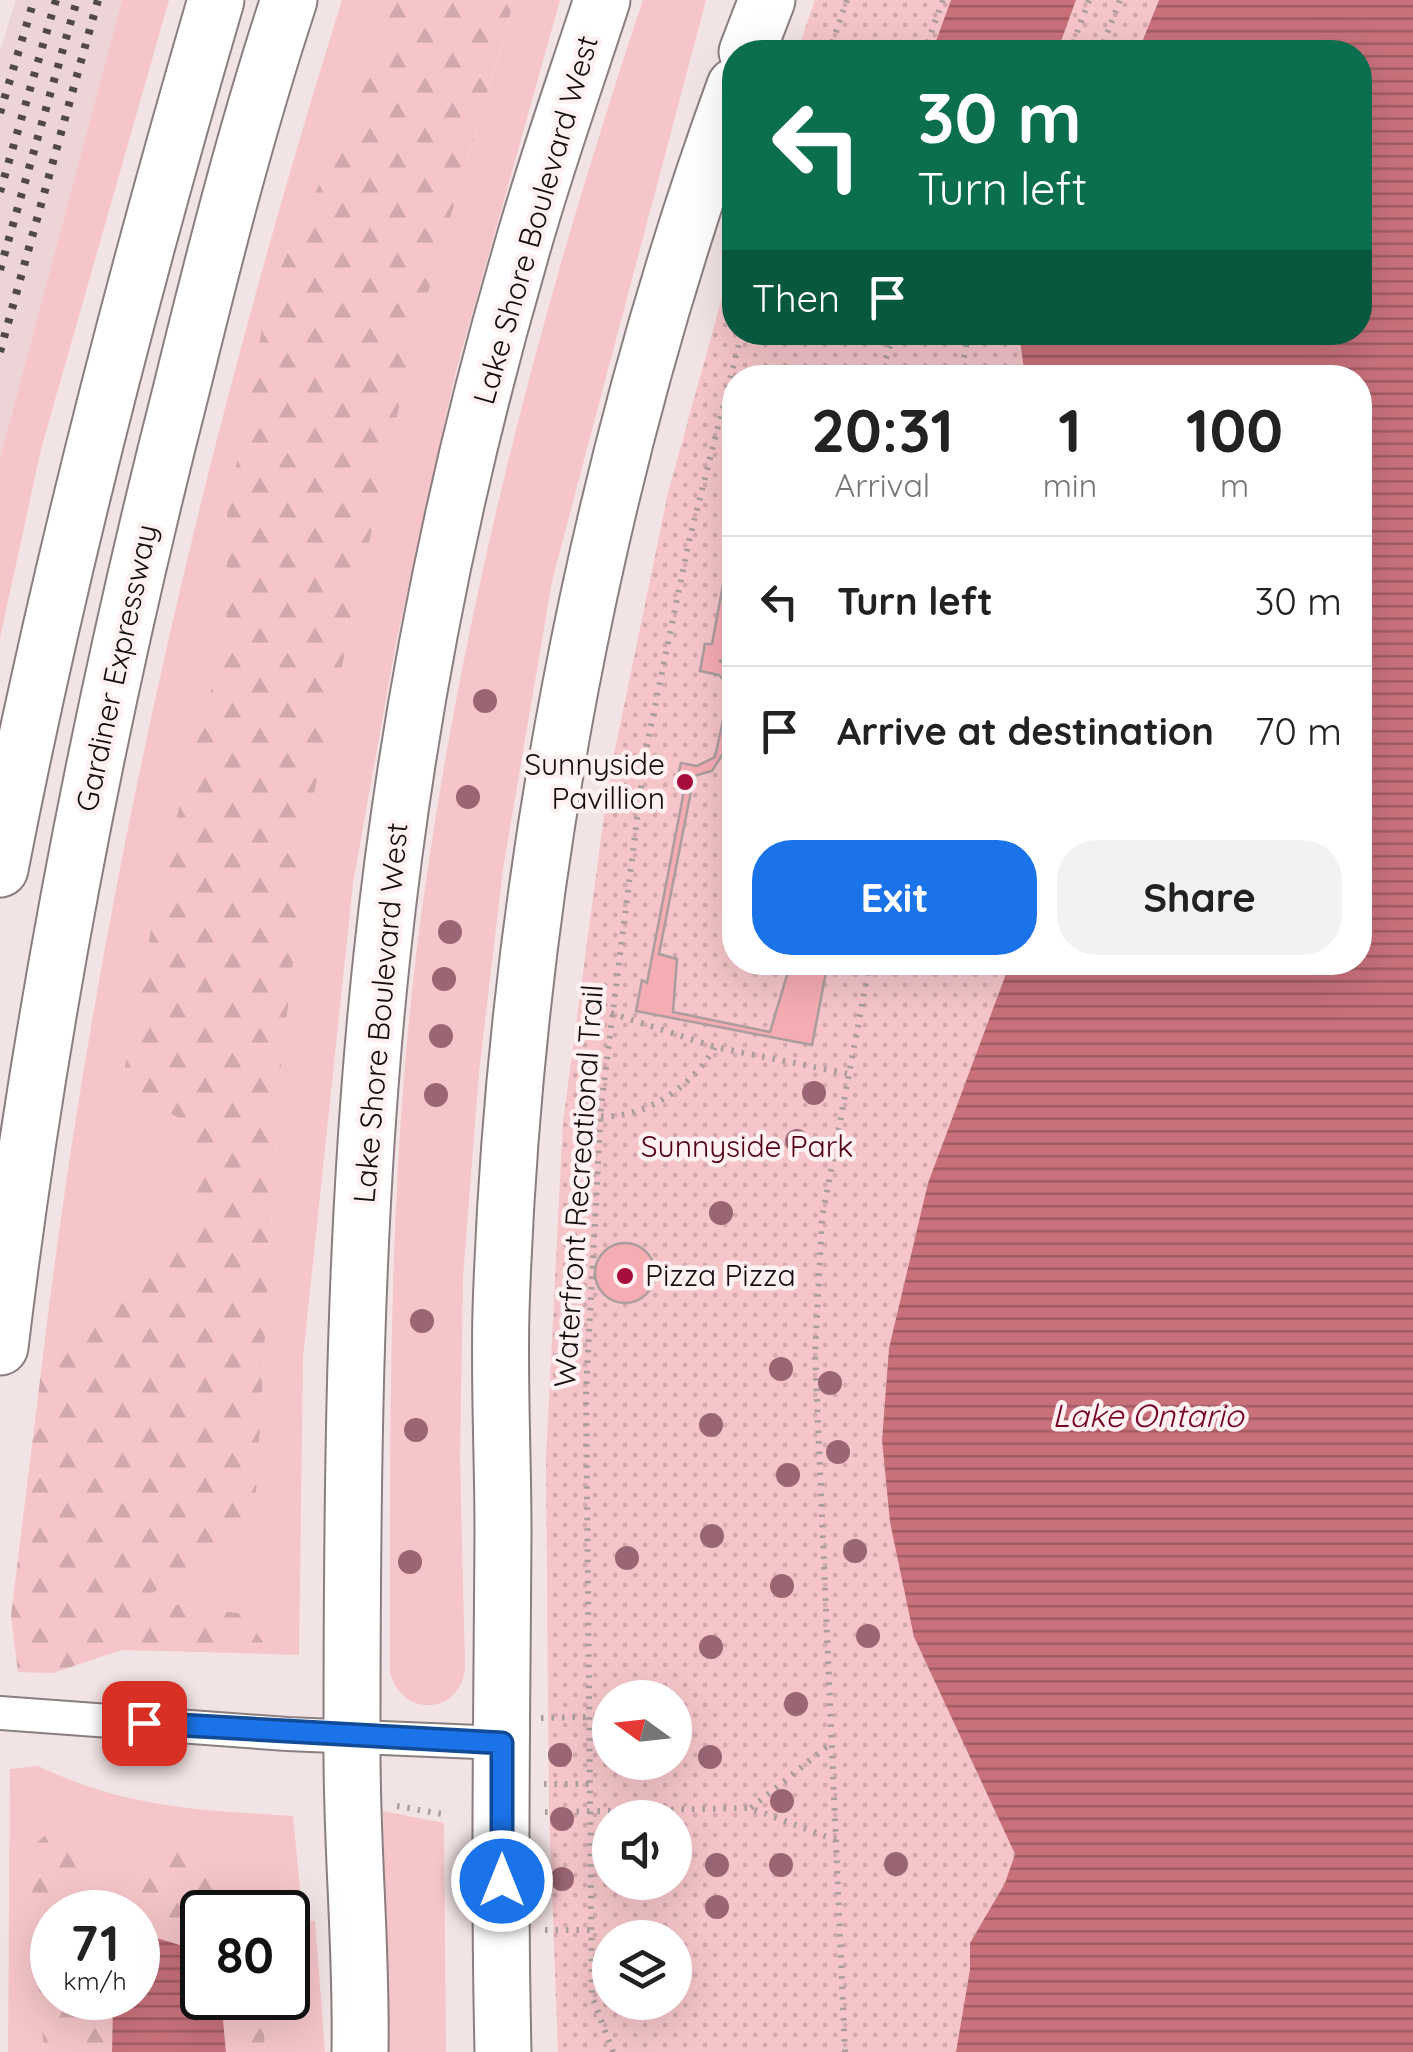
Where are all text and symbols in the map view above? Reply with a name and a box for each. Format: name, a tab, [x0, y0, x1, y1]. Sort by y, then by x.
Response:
street label: Lake Shore Boulevard West	[464, 31, 606, 408]
text: 30 m	[917, 73, 1082, 161]
icon: left	[752, 80, 882, 210]
text: Turn left	[917, 160, 1087, 216]
icon: arrive	[860, 270, 915, 325]
text: Then	[752, 274, 840, 322]
text: 20:31	[811, 392, 954, 467]
text: 1	[1058, 392, 1082, 467]
text: 100	[1186, 392, 1283, 467]
text: Arrival	[834, 465, 930, 505]
text: min	[1043, 465, 1097, 505]
text: m	[1220, 465, 1249, 505]
street label: Gardiner Expressway	[67, 521, 165, 815]
icon: left	[752, 574, 807, 629]
text: Turn left	[837, 577, 993, 625]
text: 30 m	[1254, 577, 1342, 625]
icon: arrive	[752, 704, 807, 759]
text: Arrive at destination	[837, 707, 1214, 755]
text: 70 m	[1255, 707, 1342, 755]
place label: Sunnyside Pavillion	[524, 745, 665, 817]
marker: Sunnyside Pavillion	[674, 771, 696, 793]
street label: Lake Shore Boulevard West	[344, 821, 416, 1205]
button: Exit	[752, 840, 1037, 955]
button: Share	[1057, 840, 1342, 955]
street label: Waterfront Recreational Trail	[545, 983, 611, 1389]
park label: Sunnyside Park	[641, 1127, 853, 1165]
place label: Pizza Pizza	[645, 1256, 796, 1294]
marker: Pizza Pizza	[614, 1265, 636, 1287]
water label: Lake Ontario	[1052, 1395, 1245, 1435]
north arrow	[592, 1680, 692, 1780]
map controls	[592, 1680, 692, 2020]
pin	[102, 1681, 187, 1766]
icon: arrive	[117, 1696, 172, 1751]
button: sound	[592, 1800, 692, 1900]
position arrow	[450, 1829, 554, 1933]
speed limit sign: 80	[180, 1890, 310, 2020]
text: 71	[71, 1911, 119, 1974]
button: layers	[592, 1920, 692, 2020]
text: km/h	[63, 1965, 127, 1996]

